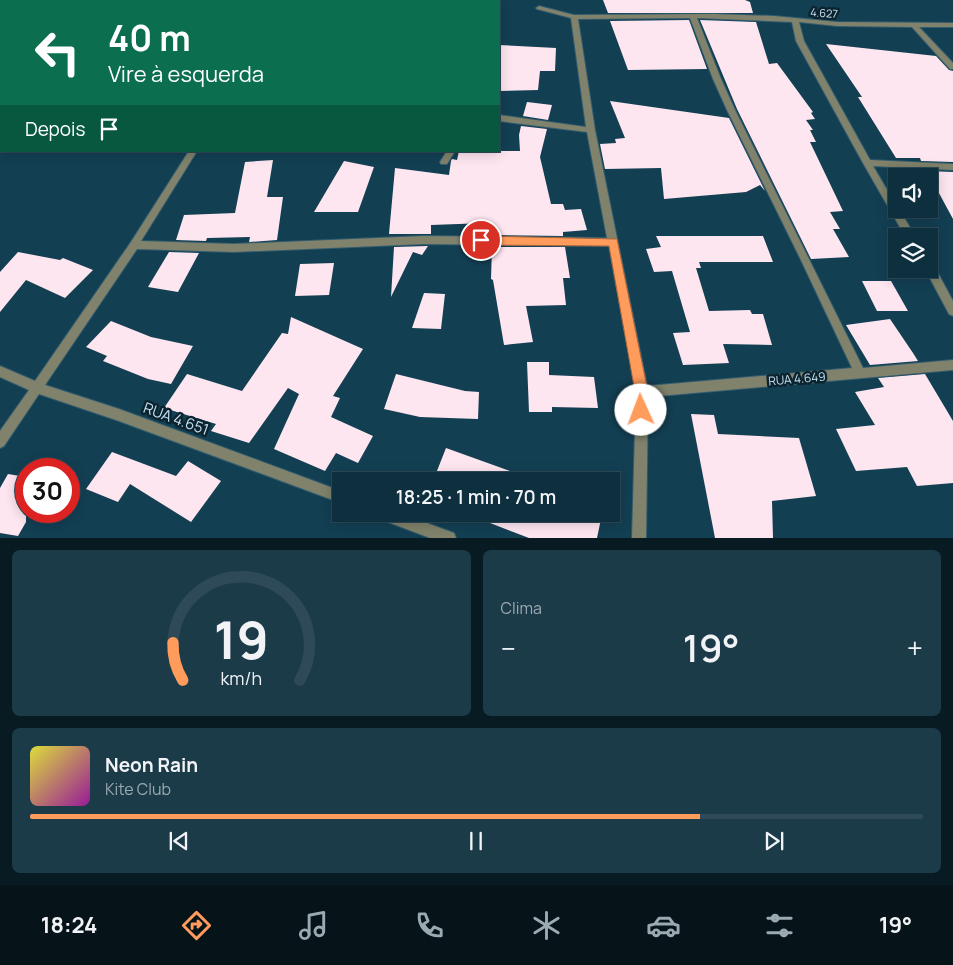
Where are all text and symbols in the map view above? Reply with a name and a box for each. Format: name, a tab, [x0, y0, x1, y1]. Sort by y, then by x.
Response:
street label: 4.627	[810, 4, 838, 21]
text: 40 m	[108, 14, 191, 62]
icon: left	[25, 20, 90, 85]
text: Vire à esquerda	[108, 59, 264, 89]
icon: arrive	[95, 115, 123, 143]
text: Depois	[25, 116, 85, 142]
map controls	[888, 168, 938, 278]
button: sound	[888, 168, 938, 218]
pin	[460, 219, 502, 261]
icon: arrive	[467, 226, 495, 254]
button: layers	[888, 228, 938, 278]
street label: RUA 4.649	[768, 368, 826, 389]
position arrow	[614, 383, 666, 435]
street label: RUA 4.651	[141, 397, 212, 440]
speed limit sign: 30	[15, 458, 80, 523]
text: 18:25 · 1 min · 70 m	[396, 484, 556, 510]
text: Clima	[501, 597, 542, 619]
text: 19	[214, 604, 269, 675]
text: 19°	[683, 621, 740, 673]
text: −	[501, 629, 516, 667]
text: +	[907, 629, 923, 667]
text: km/h	[220, 666, 262, 690]
text: Neon Rain	[105, 752, 198, 778]
text: Kite Club	[105, 778, 171, 800]
icon: previous	[165, 827, 193, 855]
icon: pause	[462, 827, 490, 855]
icon: next	[760, 827, 788, 855]
icon: directions	[179, 908, 214, 943]
icon: music	[296, 908, 331, 943]
icon: phone	[412, 908, 447, 943]
icon: climate	[529, 908, 564, 943]
icon: car	[646, 908, 681, 943]
icon: filters	[762, 908, 797, 943]
text: 18:24	[41, 910, 98, 940]
text: 19°	[879, 910, 912, 940]

